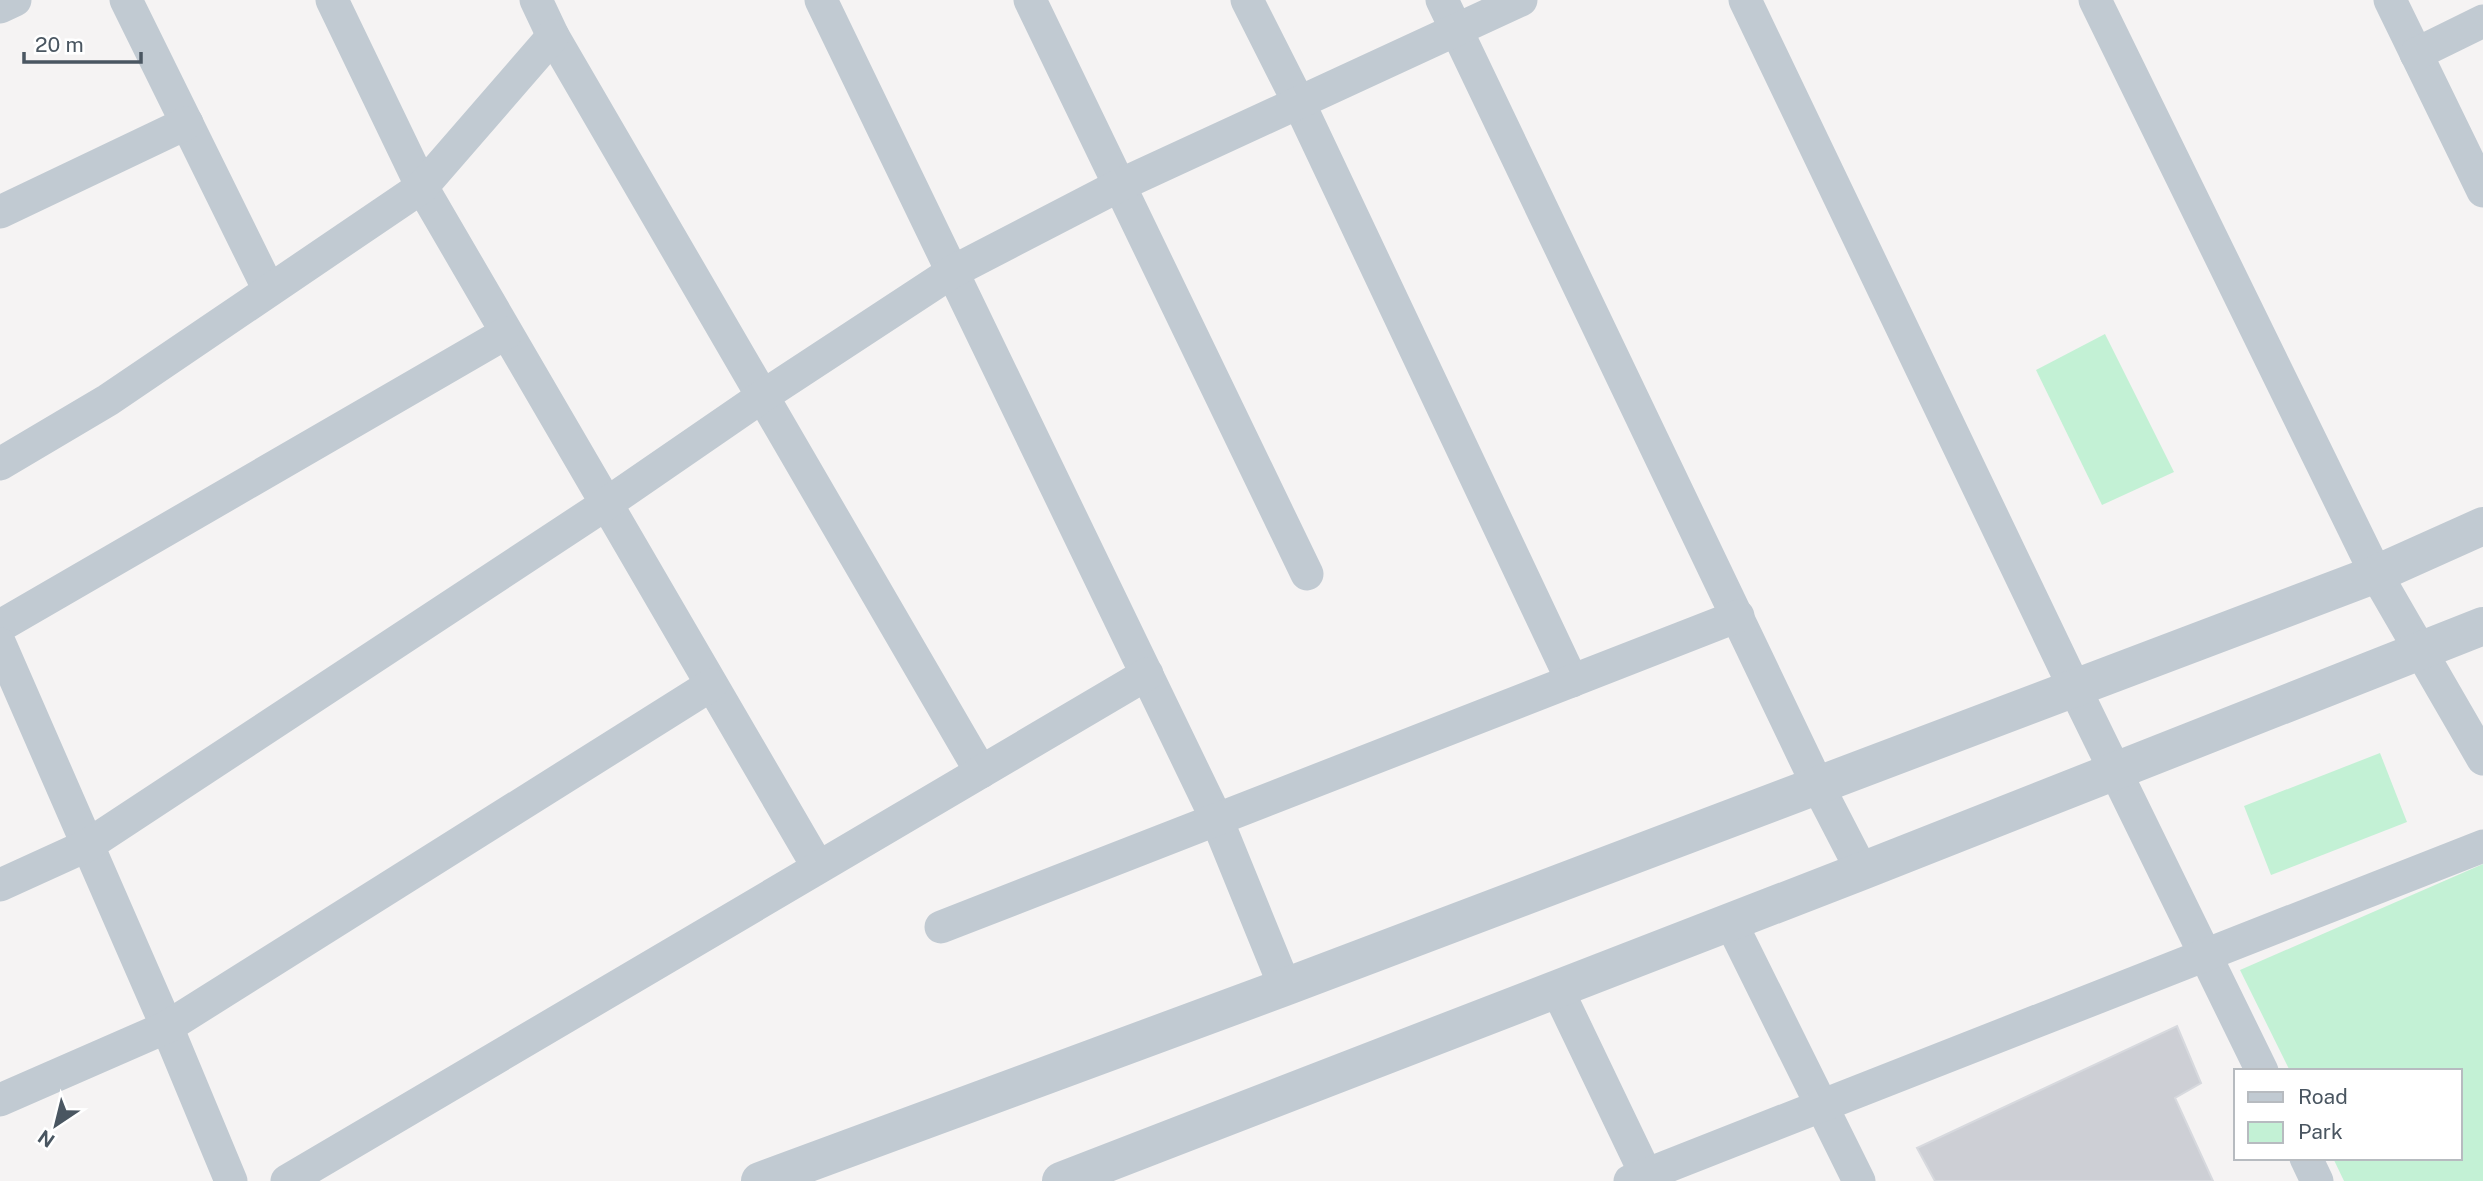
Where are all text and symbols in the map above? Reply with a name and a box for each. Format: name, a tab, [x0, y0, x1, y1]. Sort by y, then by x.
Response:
scale bar	[24, 21, 142, 65]
text: 20 m	[35, 32, 84, 57]
legend	[2234, 1069, 2462, 1160]
text: Road	[2298, 1084, 2348, 1109]
north arrow	[21, 1090, 91, 1160]
text: Park	[2298, 1119, 2343, 1144]
text: N	[34, 1126, 59, 1152]

